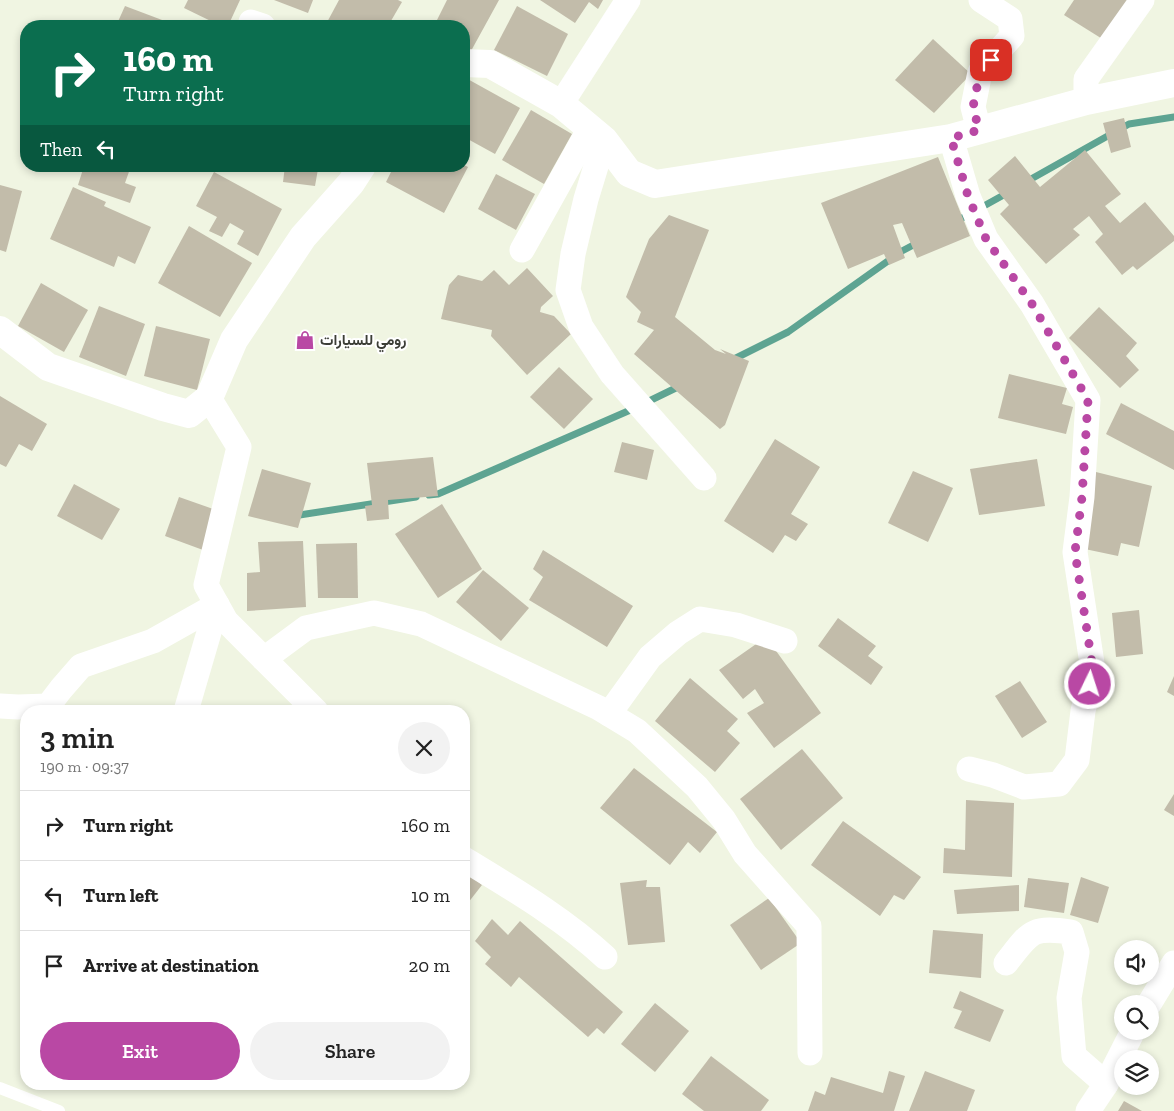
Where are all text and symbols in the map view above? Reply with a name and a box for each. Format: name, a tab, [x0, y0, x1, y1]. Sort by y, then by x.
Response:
text: 160 m	[123, 38, 213, 80]
pin	[970, 39, 1012, 81]
icon: right	[40, 40, 105, 105]
icon: arrive	[977, 46, 1005, 74]
text: Turn right	[123, 80, 224, 107]
icon: left	[92, 135, 120, 163]
text: Then	[40, 138, 82, 161]
shop icon: رومي للسيارات	[294, 329, 316, 351]
place label: رومي للسيارات	[320, 331, 407, 353]
position arrow	[1063, 657, 1115, 709]
text: 3 min	[40, 720, 114, 756]
button: close	[398, 722, 450, 774]
text: 190 m · 09:37	[40, 757, 129, 776]
icon: right	[40, 812, 68, 840]
text: Turn right	[83, 814, 173, 837]
text: 160 m	[401, 814, 450, 837]
icon: left	[40, 882, 68, 910]
text: Turn left	[83, 884, 158, 907]
text: 10 m	[411, 884, 450, 907]
map controls	[1114, 940, 1159, 1095]
button: sound	[1114, 940, 1159, 985]
icon: arrive	[40, 952, 68, 980]
text: Arrive at destination	[83, 954, 259, 977]
text: 20 m	[409, 954, 450, 977]
button: search	[1114, 995, 1159, 1040]
button: Exit	[40, 1022, 240, 1080]
button: Share	[250, 1022, 450, 1080]
button: layers	[1114, 1050, 1159, 1095]

